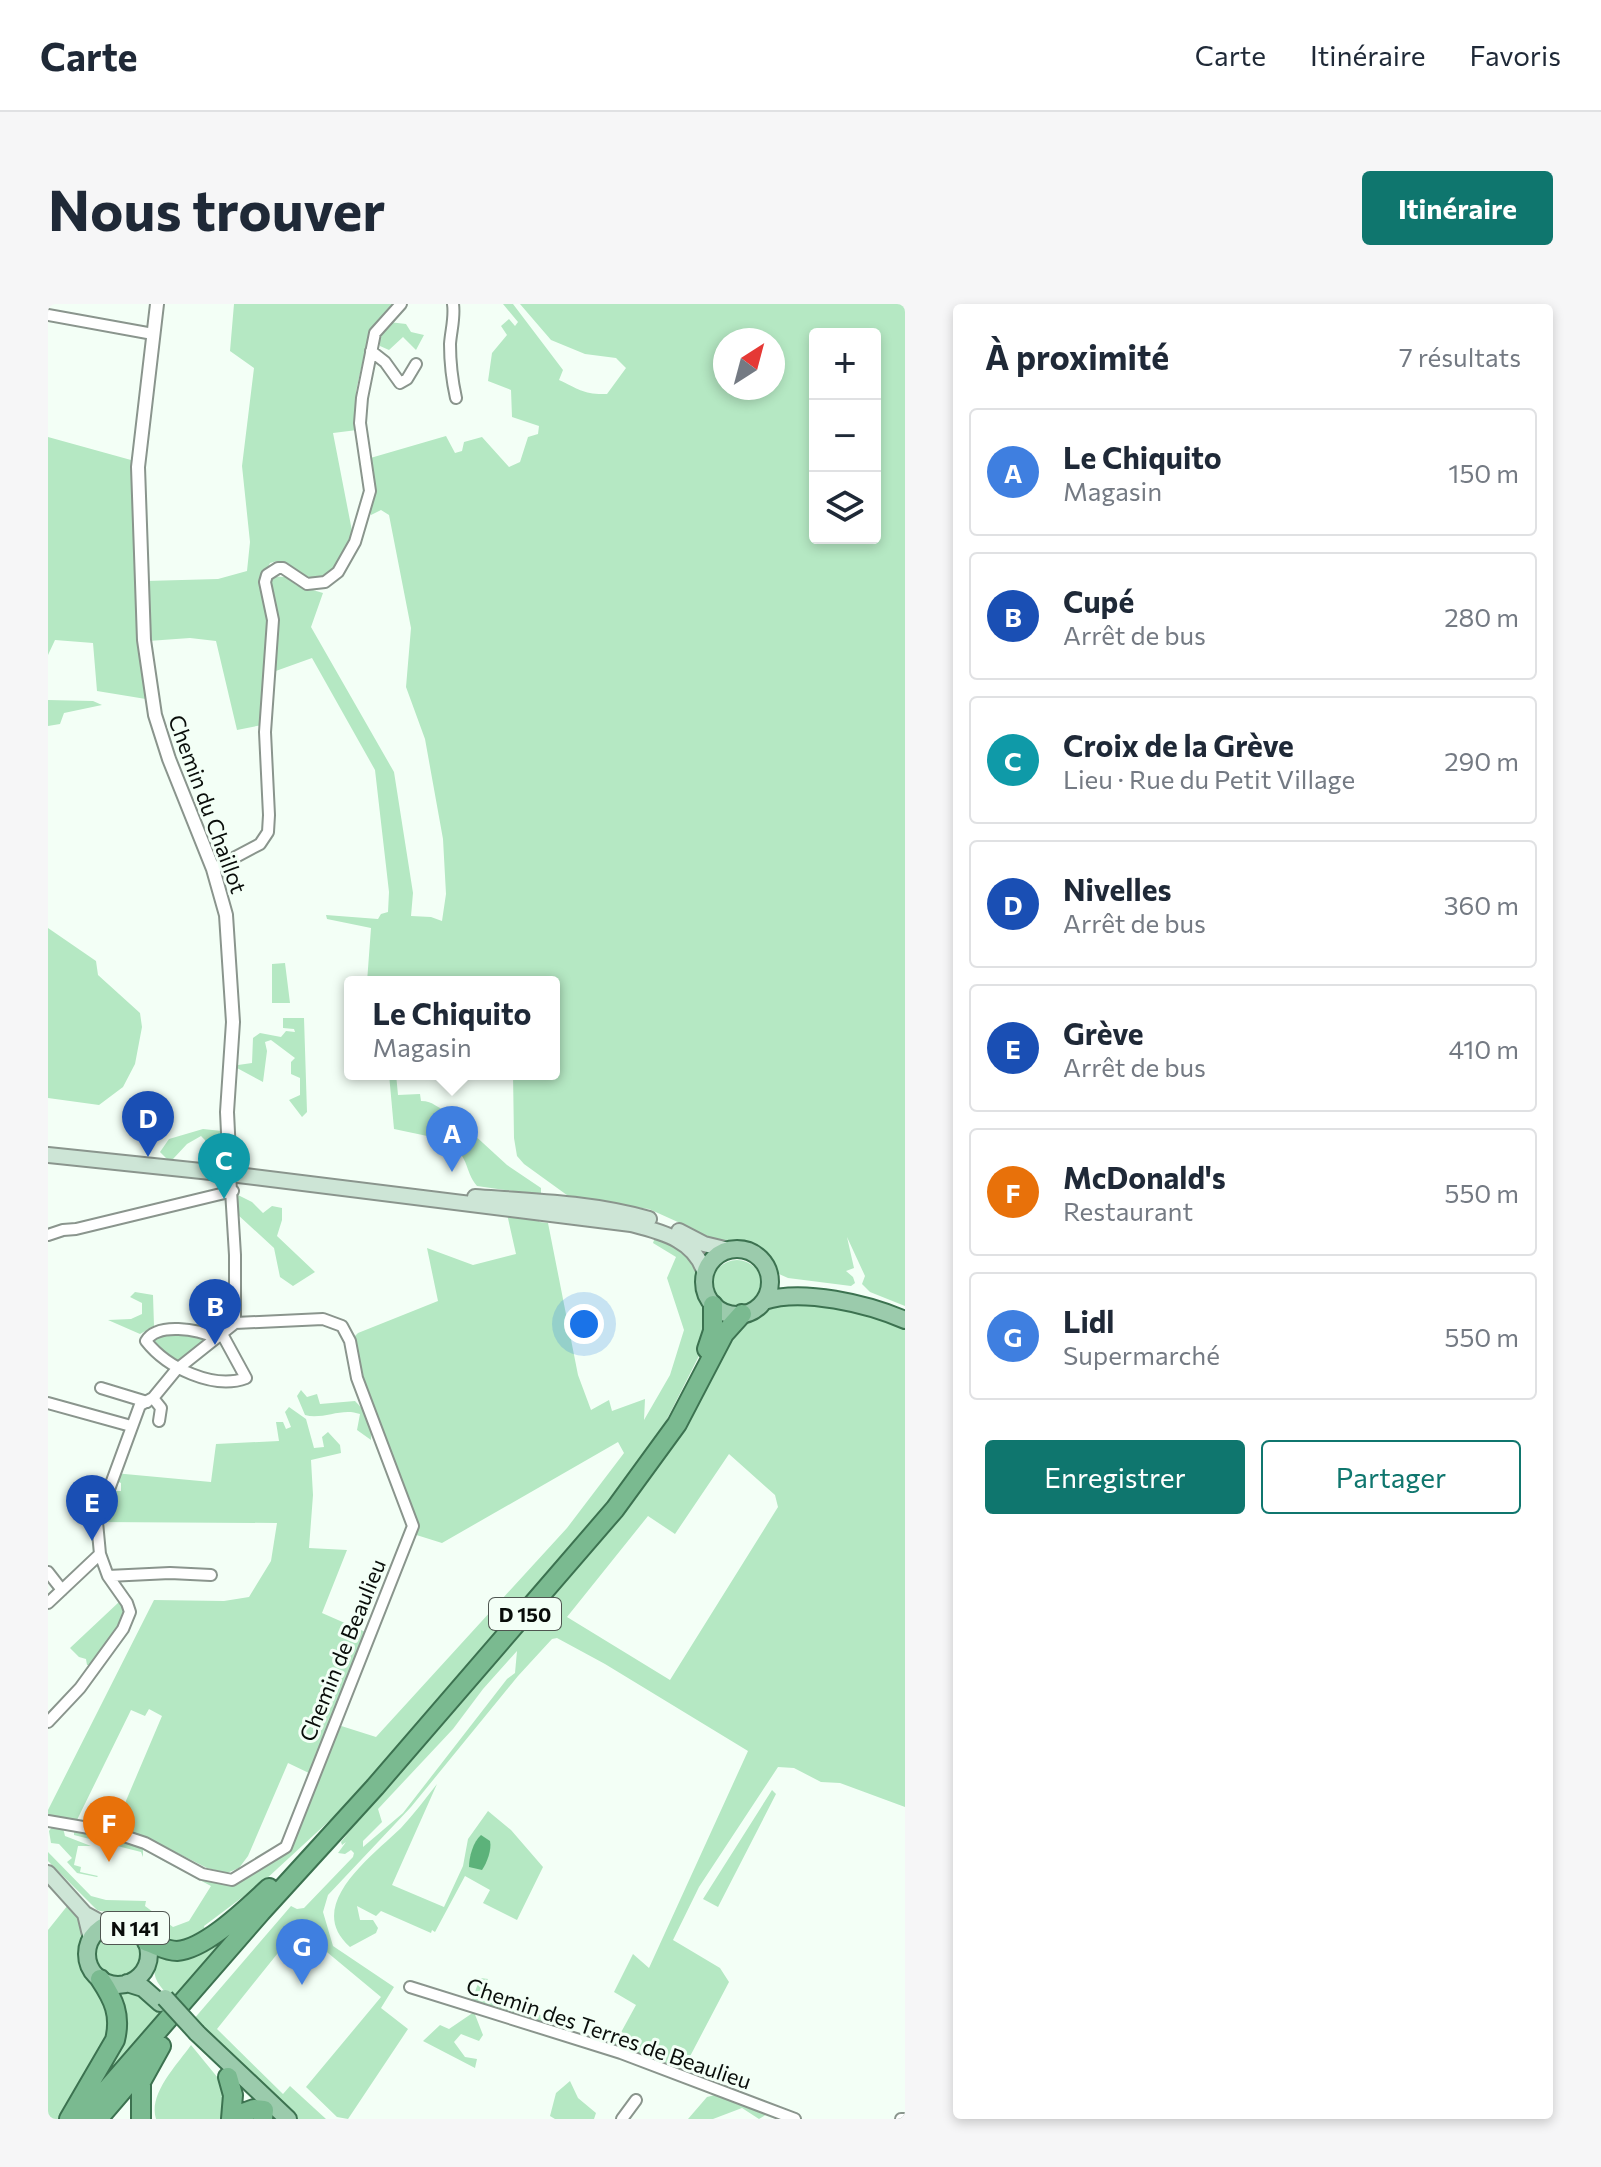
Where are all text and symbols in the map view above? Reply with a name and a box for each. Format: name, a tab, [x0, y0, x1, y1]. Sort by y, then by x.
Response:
text: Carte	[40, 32, 138, 79]
text: Carte	[1195, 38, 1266, 72]
text: Itinéraire	[1310, 38, 1425, 72]
text: Favoris	[1469, 38, 1561, 72]
button: Itinéraire	[1362, 171, 1553, 245]
text: Nous trouver	[48, 174, 385, 243]
north arrow	[713, 328, 785, 400]
map controls	[809, 328, 881, 544]
button: +	[809, 328, 881, 400]
text: À proximité	[985, 335, 1169, 377]
text: 7 résultats	[1399, 341, 1521, 372]
button: −	[809, 400, 881, 472]
text: Le Chiquito	[1063, 438, 1222, 475]
text: A	[1004, 457, 1022, 488]
text: 150 m	[1448, 457, 1519, 488]
button: layers	[809, 472, 881, 544]
text: Magasin	[1063, 475, 1162, 506]
text: Cupé	[1063, 582, 1134, 619]
text: B	[1004, 601, 1022, 632]
text: 280 m	[1444, 601, 1519, 632]
text: Arrêt de bus	[1063, 619, 1206, 650]
street label: Chemin du Chaillot	[163, 711, 253, 897]
text: Croix de la Grève	[1063, 726, 1294, 763]
text: C	[1004, 745, 1022, 776]
text: 290 m	[1444, 745, 1519, 776]
text: Lieu · Rue du Petit Village	[1063, 763, 1355, 794]
text: Nivelles	[1063, 870, 1171, 907]
text: D	[1003, 889, 1023, 920]
text: 360 m	[1444, 889, 1519, 920]
text: Arrêt de bus	[1063, 907, 1206, 938]
popup	[344, 976, 560, 1080]
text: Le Chiquito	[373, 994, 531, 1031]
text: Grève	[1063, 1014, 1144, 1051]
text: Magasin	[373, 1031, 472, 1062]
text: E	[1005, 1033, 1021, 1064]
text: 410 m	[1448, 1033, 1519, 1064]
text: Arrêt de bus	[1063, 1051, 1206, 1082]
pin: D	[122, 1091, 174, 1157]
pin: A	[426, 1106, 478, 1172]
pin: C	[198, 1133, 250, 1199]
text: McDonald's	[1063, 1158, 1226, 1195]
text: F	[1005, 1177, 1021, 1208]
text: 550 m	[1444, 1177, 1519, 1208]
text: Restaurant	[1063, 1195, 1193, 1226]
pin: B	[189, 1279, 241, 1345]
text: Lidl	[1063, 1302, 1115, 1339]
your location	[564, 1304, 604, 1344]
text: G	[1004, 1321, 1022, 1352]
text: 550 m	[1444, 1321, 1519, 1352]
text: Supermarché	[1063, 1339, 1220, 1370]
button: Enregistrer	[985, 1440, 1245, 1514]
button: Partager	[1261, 1440, 1521, 1514]
pin: E	[66, 1475, 118, 1541]
street label: Chemin de Beaulieu	[293, 1555, 391, 1745]
road number: D 150	[489, 1598, 561, 1630]
pin: F	[83, 1796, 135, 1862]
road number: N 141	[101, 1912, 169, 1944]
pin: G	[276, 1919, 328, 1985]
street label: Chemin des Terres de Beaulieu	[463, 1971, 755, 2095]

